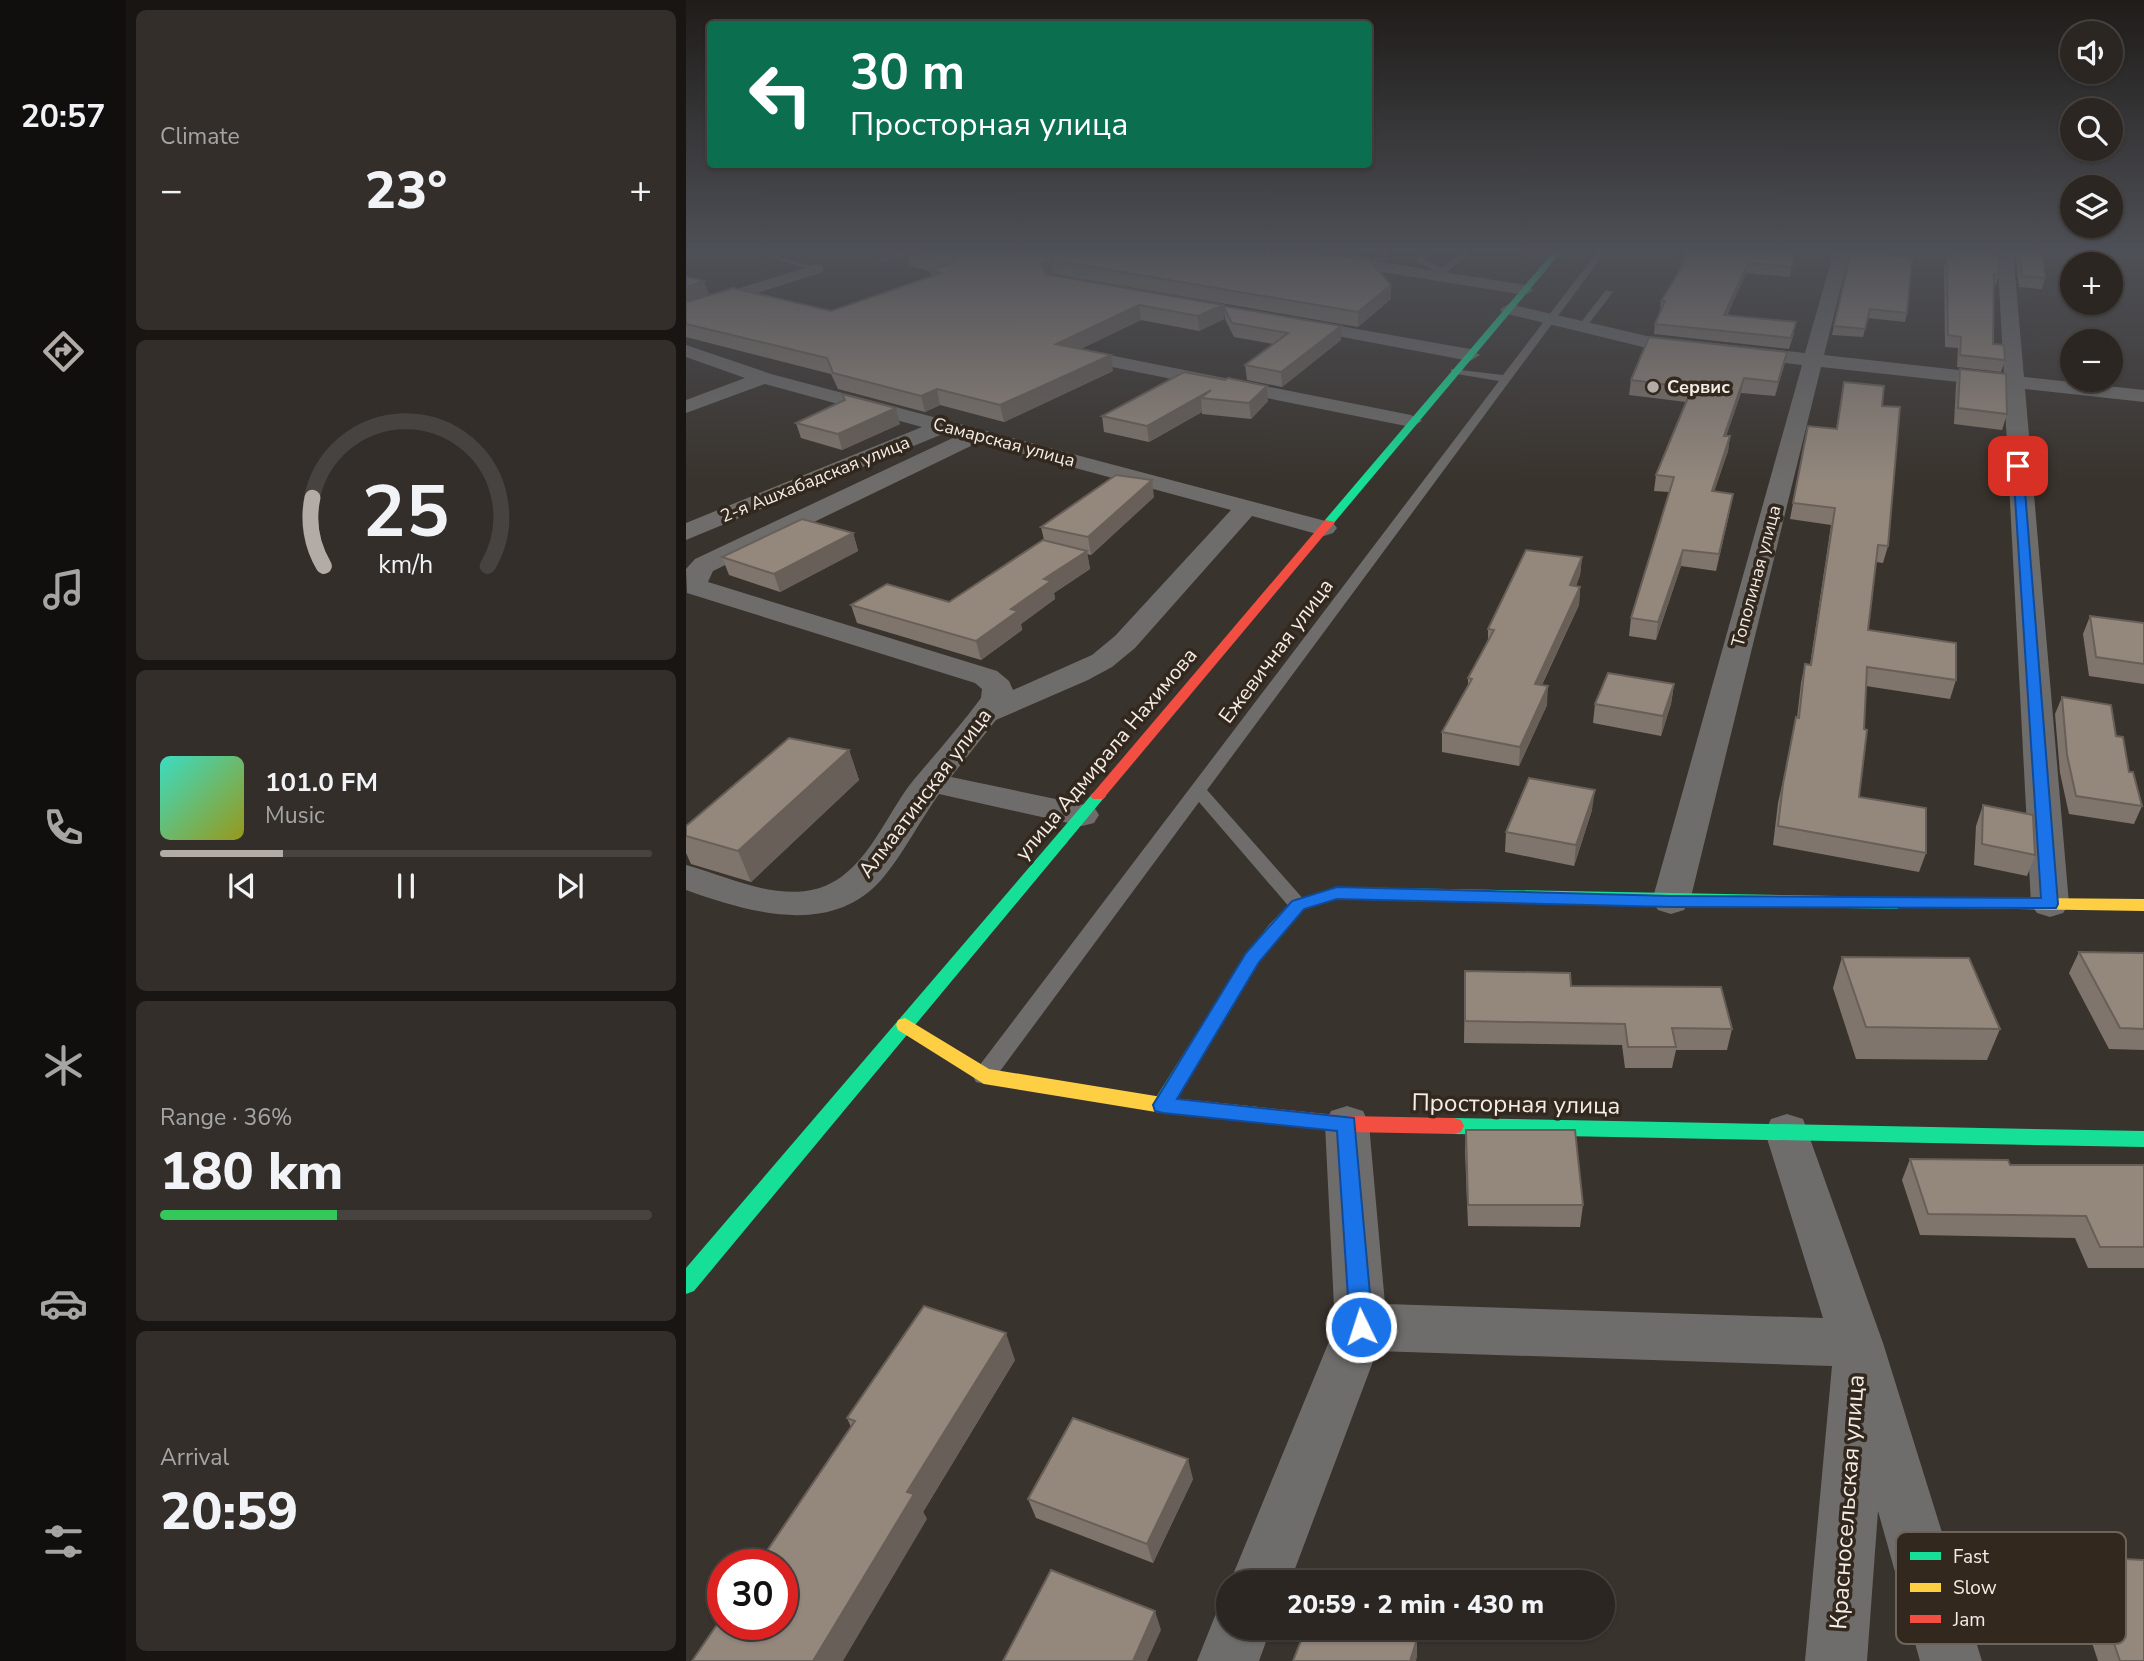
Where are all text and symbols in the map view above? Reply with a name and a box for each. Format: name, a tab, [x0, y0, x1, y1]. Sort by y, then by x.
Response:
map controls	[2060, 21, 2123, 392]
button: sound	[2060, 21, 2123, 84]
text: 30 m	[850, 39, 965, 106]
icon: left	[735, 49, 826, 140]
text: 20:57	[21, 95, 105, 138]
button: search	[2060, 98, 2123, 161]
text: Просторная улица	[850, 103, 1128, 146]
text: Climate	[160, 121, 240, 152]
text: 23°	[365, 155, 447, 226]
text: −	[160, 165, 183, 216]
text: +	[629, 165, 652, 216]
button: layers	[2060, 175, 2123, 238]
button: +	[2060, 252, 2123, 315]
icon: directions	[39, 327, 88, 376]
button: −	[2060, 329, 2123, 392]
place label: Сервис	[1667, 375, 1730, 399]
marker: Сервис	[1645, 379, 1661, 395]
street label: Самарская улица	[930, 412, 1078, 472]
street label: 2-я Ашхабадская улица	[717, 430, 913, 528]
pin	[1988, 436, 2048, 496]
icon: arrive	[1999, 447, 2037, 485]
text: 25	[362, 463, 450, 563]
street label: Тополиная улица	[1726, 502, 1786, 650]
text: km/h	[378, 548, 434, 582]
icon: music	[39, 565, 88, 614]
street label: Ежевичная улица	[1212, 573, 1340, 729]
street label: улица Адмирала Нахимова	[1009, 642, 1203, 866]
street label: Алмаатинская улица	[852, 703, 998, 883]
text: 101.0 FM	[265, 765, 378, 800]
text: Music	[265, 800, 325, 831]
icon: phone	[39, 803, 88, 852]
icon: previous	[223, 867, 261, 905]
icon: pause	[387, 867, 425, 905]
icon: next	[551, 867, 589, 905]
icon: climate	[39, 1041, 88, 1090]
street label: Просторная улица	[1411, 1086, 1621, 1122]
text: Range · 36%	[160, 1102, 292, 1133]
text: 180 km	[160, 1136, 343, 1207]
icon: car	[39, 1279, 88, 1328]
position arrow	[1324, 1290, 1398, 1364]
street label: Красносельская улица	[1822, 1373, 1872, 1631]
text: Arrival	[160, 1442, 229, 1473]
text: 20:59	[160, 1476, 298, 1547]
icon: filters	[39, 1517, 88, 1566]
legend	[1896, 1532, 2126, 1644]
text: Fast	[1953, 1544, 1989, 1570]
speed limit sign: 30	[707, 1549, 798, 1640]
text: Slow	[1953, 1575, 1997, 1601]
text: 20:59 · 2 min · 430 m	[1287, 1587, 1544, 1622]
text: Jam	[1952, 1607, 1986, 1633]

